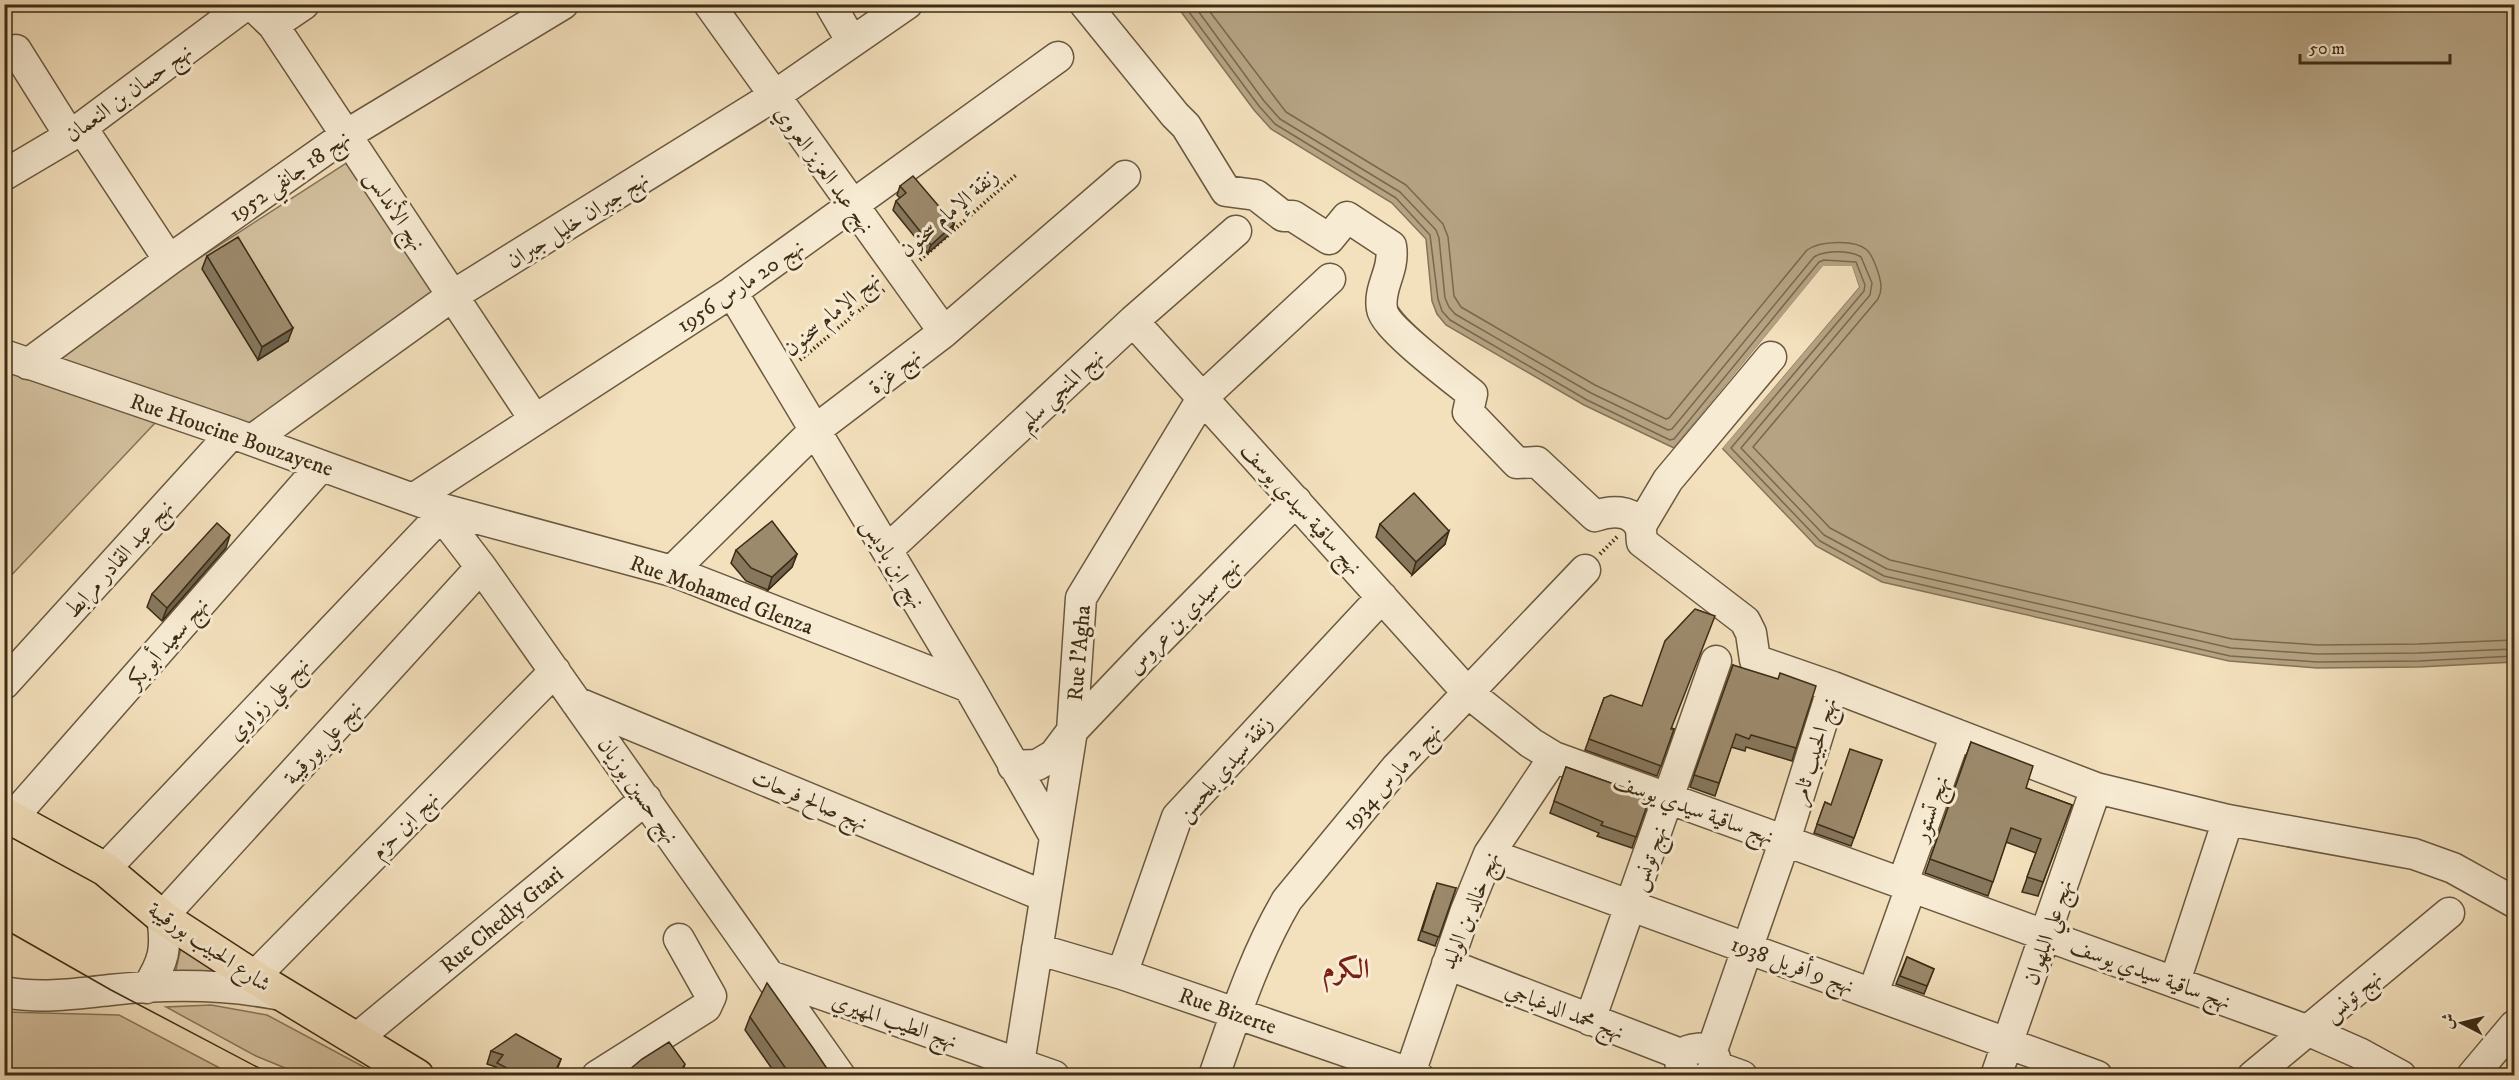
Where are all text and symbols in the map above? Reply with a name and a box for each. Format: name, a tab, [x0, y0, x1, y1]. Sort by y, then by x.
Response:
scale bar	[2300, 27, 2450, 65]
street label: نهج حسان بن النعمان	[60, 38, 201, 152]
text: 50 m	[2309, 38, 2345, 60]
street label: نهج عبد العزيز العروي	[764, 100, 880, 242]
street label: نهج 18 جانفي 1952	[224, 124, 360, 235]
street label: زنقة الإمام سحنون	[894, 163, 1007, 267]
street label: نهج الأندلس	[354, 164, 433, 259]
street label: نهج جبران خليل جبران	[502, 166, 657, 279]
street label: نهج 20 مارس 1956	[672, 234, 813, 343]
street label: نهج الإمام سحنون	[778, 266, 889, 366]
street label: نهج غزة	[863, 342, 930, 404]
street label: نهج المنجي سليم	[1012, 343, 1115, 442]
street label: Rue Houcine Bouzayene	[126, 388, 337, 483]
street label: نهج ساقية سيدي يوسف	[1231, 437, 1367, 584]
street label: نهج عبد القادر مرابط	[59, 494, 183, 627]
street label: نهج ابن باديس	[851, 513, 930, 617]
street label: Rue Mohamed Glenza	[626, 550, 817, 641]
street label: نهج سيدي بن عروس	[1121, 552, 1250, 684]
street label: نهج سعيد أبو بكر	[118, 590, 219, 699]
street label: Rue l'Agha	[1062, 603, 1097, 702]
street label: نهج علي زواوي	[222, 651, 321, 752]
street label: نهج الحبيب ثامر	[1785, 694, 1848, 810]
street label: نهج علي بورقيبة	[278, 695, 373, 796]
street label: زنقة سيدي بلحسن	[1172, 710, 1281, 830]
street label: نهج 2 مارس 1934	[1337, 718, 1451, 839]
street label: نهج حسين بوزيان	[587, 732, 684, 852]
street label: نهج صالح فرحات	[745, 764, 872, 842]
street label: نهج ساقية سيدي يوسف	[1608, 768, 1778, 856]
street label: نهج تستور	[1906, 772, 1960, 849]
street label: نهج ابن حزم	[365, 785, 448, 868]
street label: نهج تونس	[1625, 822, 1678, 897]
street label: نهج خالد بن الوليد	[1435, 848, 1511, 975]
street label: Rue Chedly Gtari	[435, 861, 569, 979]
street label: نهج علي البلهوان	[2018, 876, 2086, 991]
street label: شارع الحبيب بورقيبة	[140, 896, 276, 1002]
street label: نهج 9 أفريل 1938	[1725, 928, 1859, 1005]
street label: نهج ساقية سيدي يوسف	[2065, 933, 2235, 1021]
district label: الكرم	[1322, 952, 1370, 993]
street label: نهج تونس	[2318, 964, 2391, 1032]
street label: نهج محمد الدغباجي	[1499, 976, 1628, 1051]
street label: Rue Bizerte	[1175, 982, 1280, 1041]
street label: نهج الطيب المهيري	[827, 987, 961, 1060]
north arrow	[2432, 993, 2492, 1053]
text: ش	[2437, 1012, 2459, 1030]

